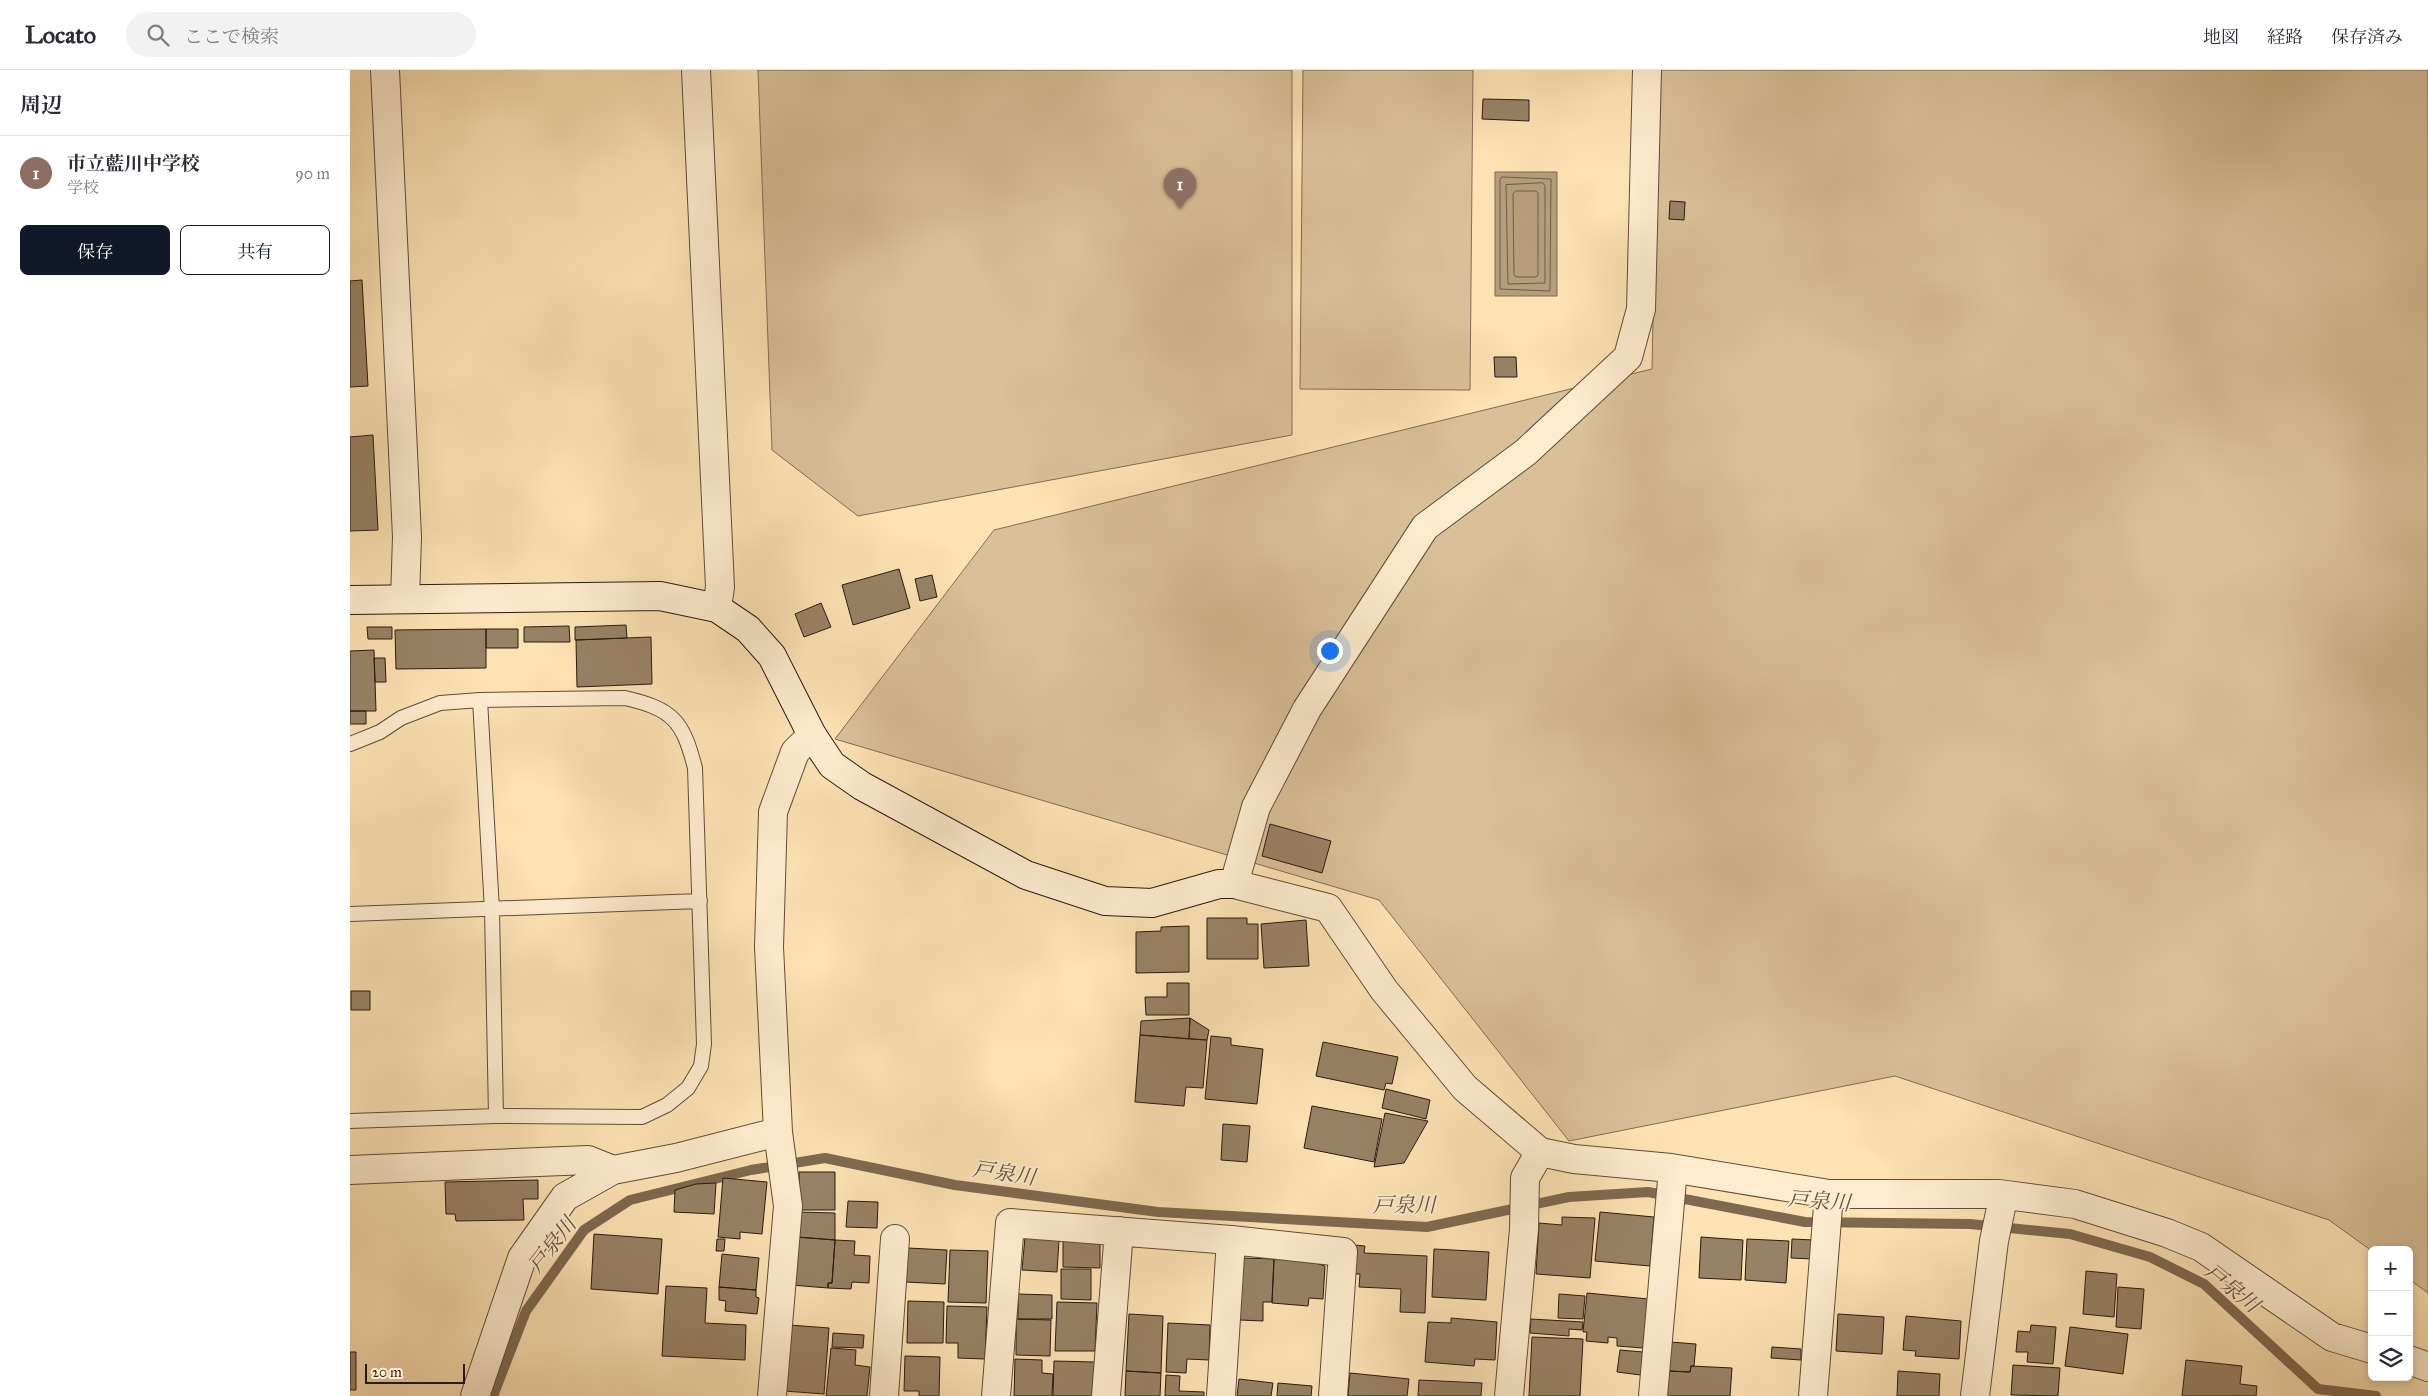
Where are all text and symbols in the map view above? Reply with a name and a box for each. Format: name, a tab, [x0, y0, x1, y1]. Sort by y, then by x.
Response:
search box	[126, 12, 476, 57]
text: Locato	[25, 20, 96, 50]
icon: search	[144, 21, 172, 49]
text: ここで検索	[184, 25, 279, 48]
text: 地図	[2203, 26, 2239, 48]
text: 経路	[2267, 26, 2303, 48]
text: 保存済み	[2331, 26, 2403, 48]
text: 周辺	[20, 92, 62, 118]
text: 市立藍川中学校	[67, 152, 200, 175]
text: 1	[33, 164, 39, 183]
text: 90 m	[295, 164, 330, 183]
pin: 1	[1164, 168, 1196, 209]
text: 学校	[67, 178, 99, 197]
button: 保存	[20, 225, 170, 275]
button: 共有	[180, 225, 330, 275]
your location	[1317, 638, 1343, 664]
water label: 戸泉川	[971, 1156, 1039, 1191]
water label: 戸泉川	[1787, 1186, 1853, 1216]
water label: 戸泉川	[1373, 1192, 1437, 1218]
water label: 戸泉川	[522, 1211, 583, 1278]
map controls	[2368, 1246, 2413, 1381]
button: +	[2368, 1246, 2413, 1291]
water label: 戸泉川	[2199, 1258, 2266, 1319]
button: −	[2368, 1291, 2413, 1336]
button: layers	[2368, 1336, 2413, 1381]
scale bar	[365, 1361, 465, 1384]
text: 20 m	[372, 1364, 402, 1381]

